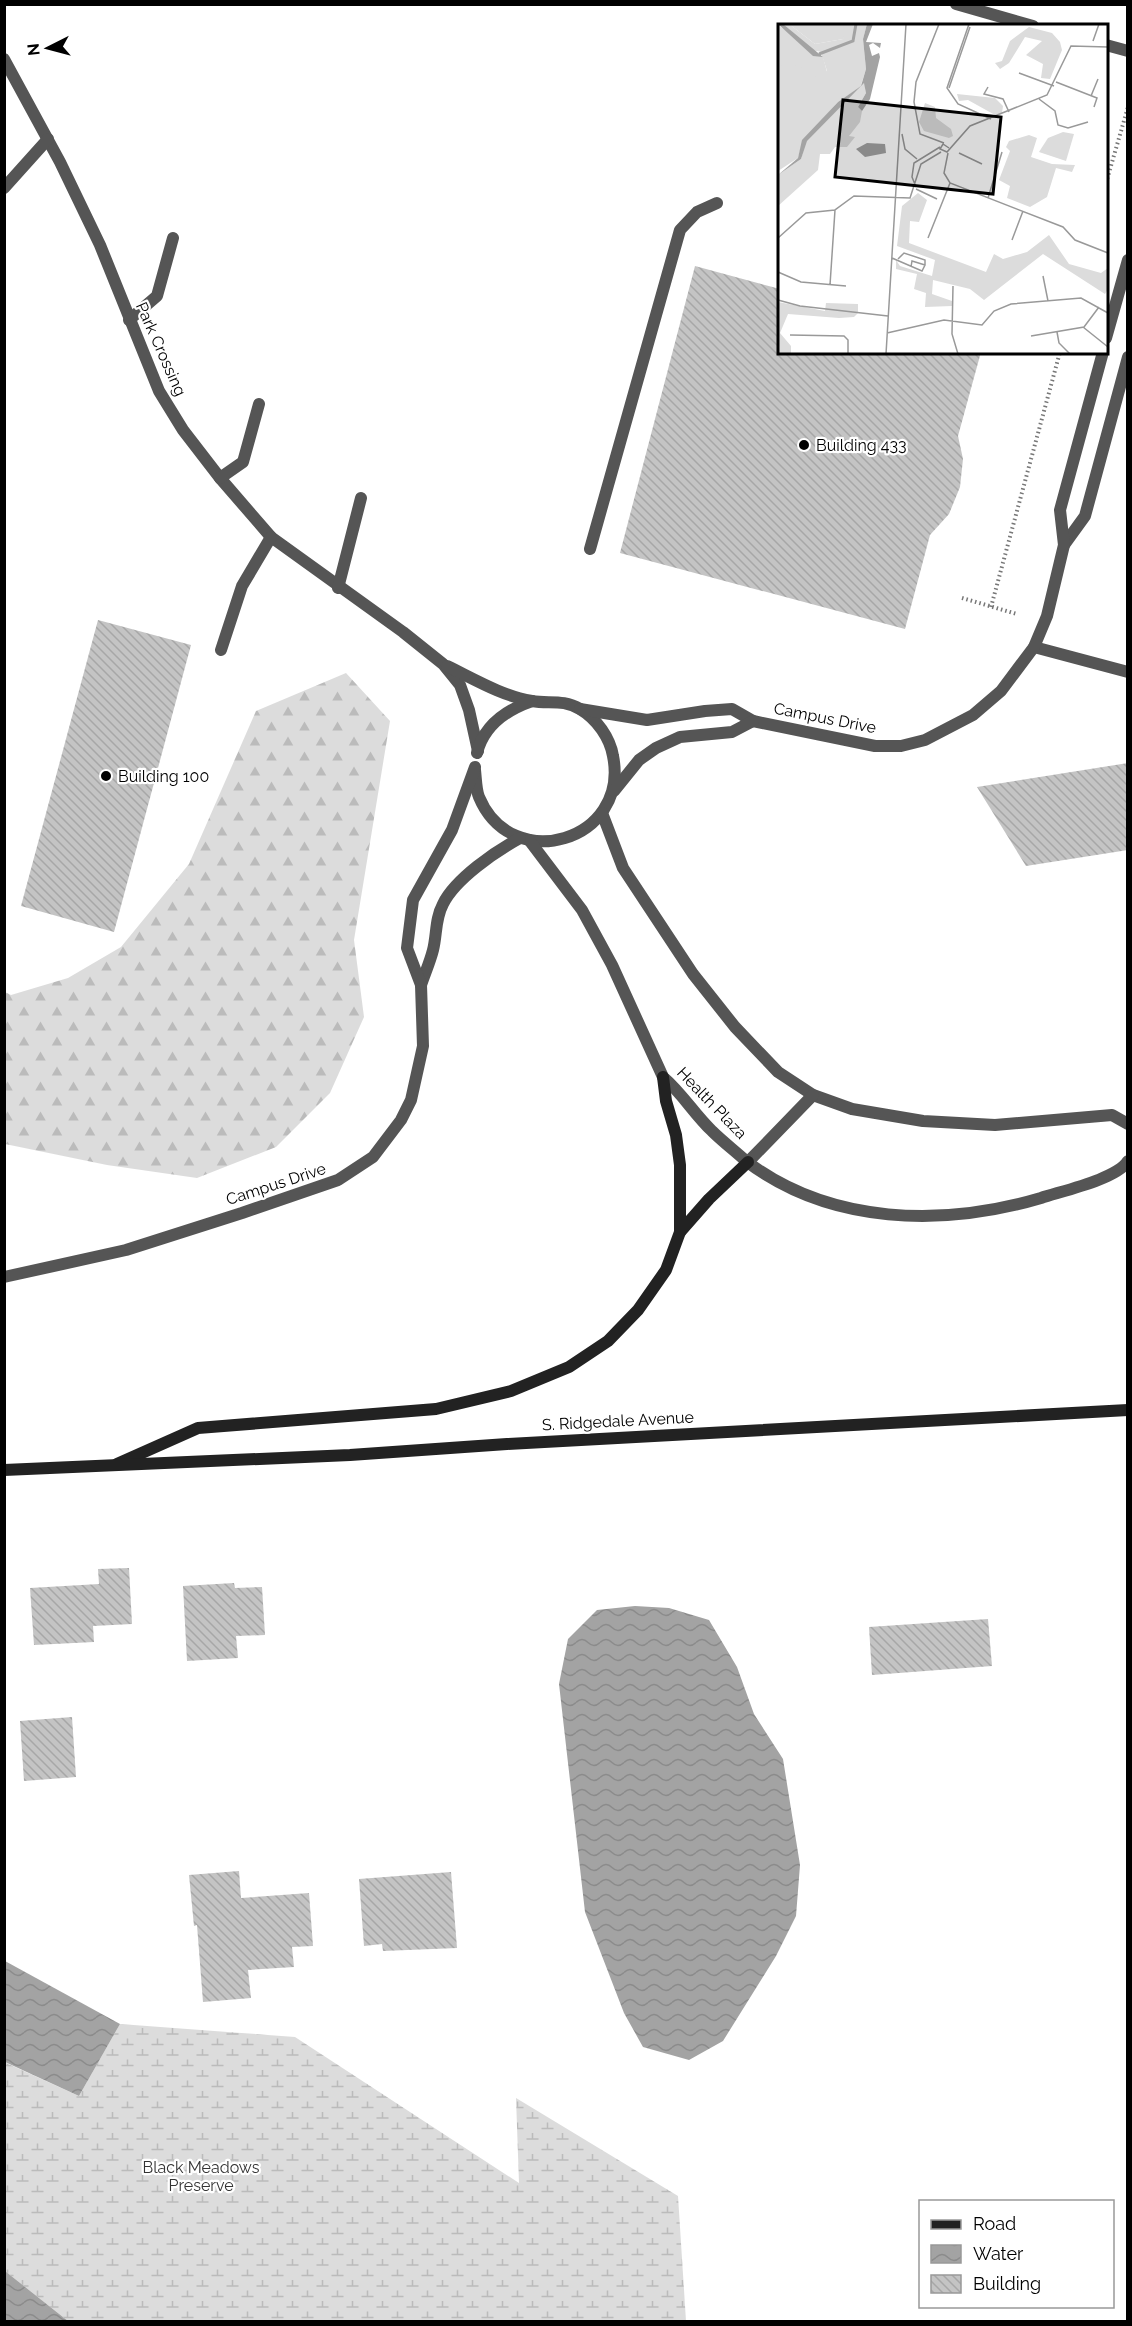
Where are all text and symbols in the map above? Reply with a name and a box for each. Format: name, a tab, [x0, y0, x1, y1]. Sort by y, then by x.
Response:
north arrow	[18, 18, 78, 78]
inset map	[778, 24, 1108, 354]
text: N	[23, 42, 44, 57]
street label: Park Crossing	[132, 299, 190, 399]
place label: Building 433	[816, 436, 907, 455]
marker: Building 433	[797, 438, 811, 452]
street label: Campus Drive	[772, 699, 878, 737]
place label: Building 100	[118, 767, 209, 786]
marker: Building 100	[99, 769, 113, 783]
street label: Health Plaza	[673, 1063, 751, 1143]
street label: Campus Drive	[224, 1159, 328, 1209]
street label: S. Ridgedale Avenue	[542, 1408, 694, 1434]
park label: Black Meadows Preserve	[143, 2158, 260, 2195]
legend	[919, 2200, 1114, 2308]
text: Road	[973, 2213, 1016, 2234]
text: Water	[973, 2243, 1024, 2264]
text: Building	[973, 2273, 1041, 2294]

